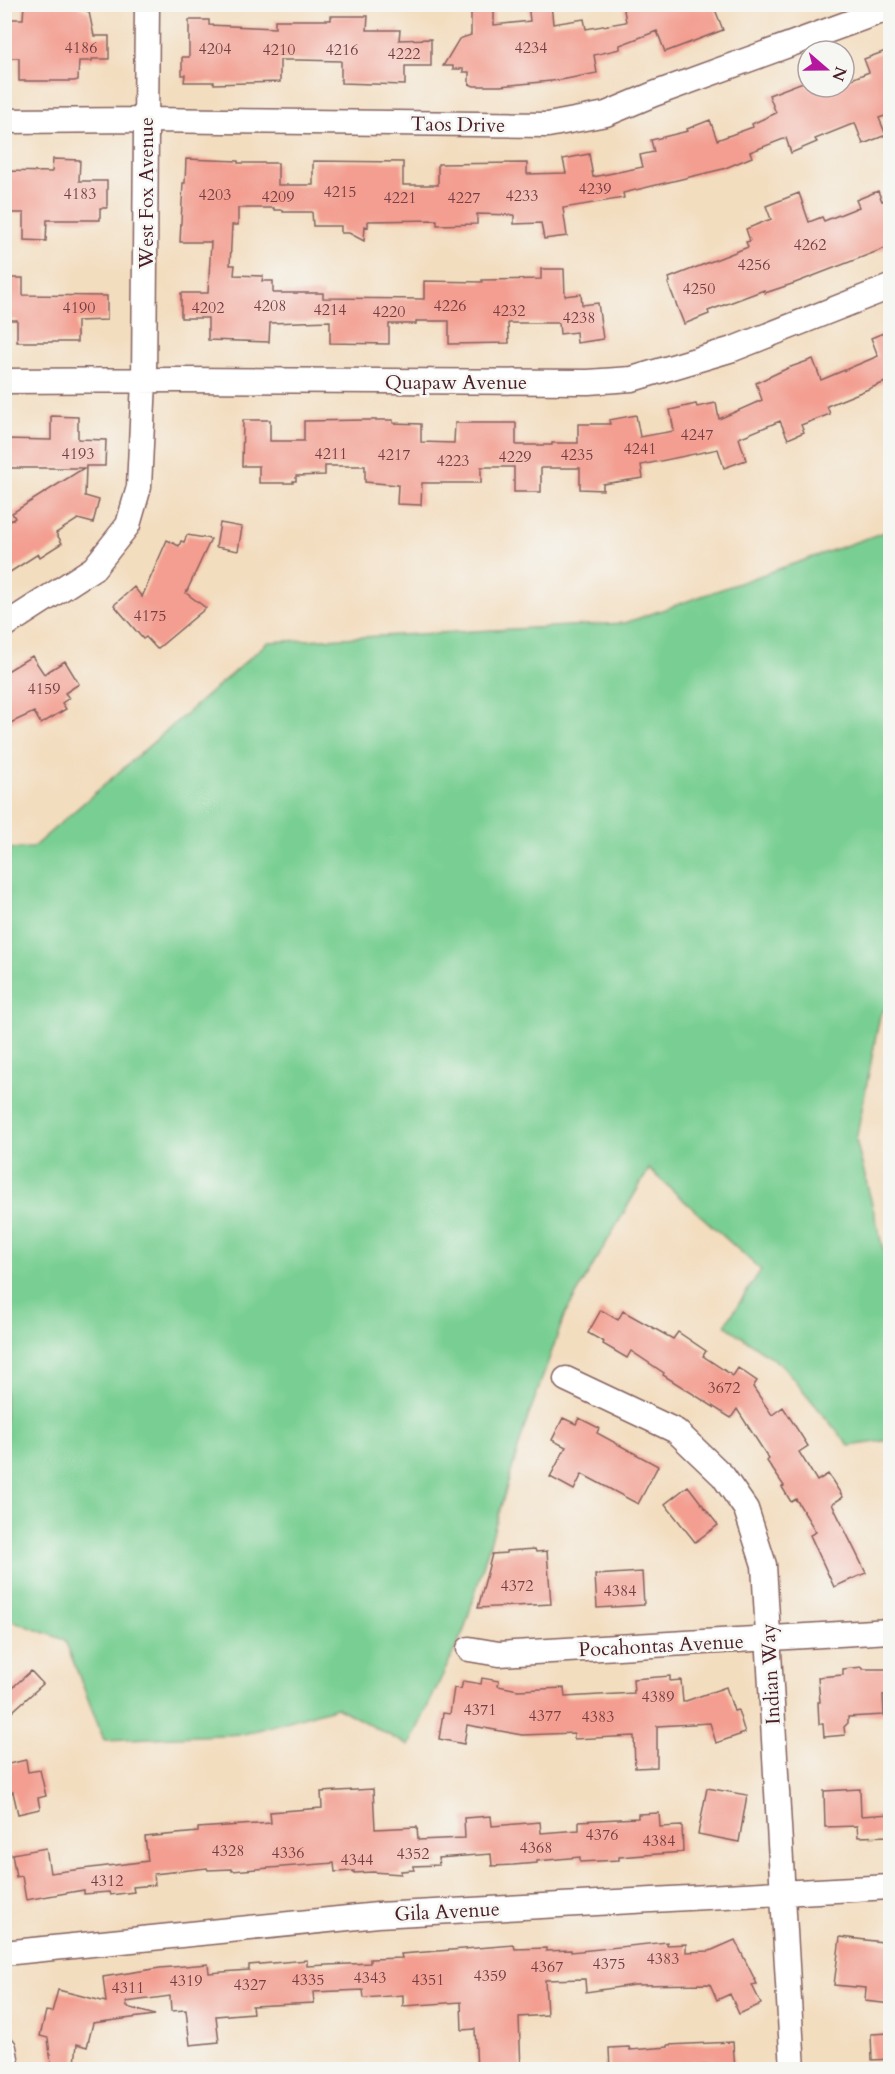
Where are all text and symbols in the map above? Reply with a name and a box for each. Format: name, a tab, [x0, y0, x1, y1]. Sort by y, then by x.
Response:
house number: 4186	[65, 37, 97, 59]
house number: 4234	[515, 37, 547, 59]
house number: 4204	[199, 38, 231, 60]
house number: 4210	[263, 39, 295, 61]
house number: 4216	[326, 39, 358, 61]
north arrow	[796, 39, 856, 99]
house number: 4222	[388, 43, 420, 65]
text: N	[826, 63, 852, 84]
street label: Taos Drive	[410, 110, 506, 139]
street label: West Fox Avenue	[133, 117, 160, 270]
house number: 4239	[579, 178, 611, 200]
house number: 4215	[324, 181, 356, 203]
house number: 4183	[64, 183, 96, 205]
house number: 4203	[199, 184, 231, 206]
house number: 4233	[506, 185, 538, 207]
house number: 4209	[262, 186, 294, 208]
house number: 4221	[384, 187, 416, 209]
house number: 4227	[448, 187, 480, 209]
house number: 4262	[794, 234, 826, 256]
house number: 4256	[738, 254, 770, 276]
house number: 4250	[683, 278, 715, 300]
house number: 4208	[254, 295, 286, 317]
house number: 4226	[434, 295, 466, 317]
house number: 4190	[63, 297, 95, 319]
house number: 4202	[192, 297, 224, 319]
house number: 4214	[314, 299, 346, 321]
house number: 4232	[493, 300, 525, 322]
house number: 4220	[373, 301, 405, 323]
house number: 4238	[563, 307, 595, 329]
street label: Quapaw Avenue	[385, 369, 527, 396]
house number: 4247	[681, 424, 713, 446]
house number: 4241	[624, 438, 656, 460]
house number: 4193	[62, 443, 94, 465]
house number: 4211	[315, 443, 347, 465]
house number: 4217	[378, 444, 410, 466]
house number: 4235	[561, 444, 593, 466]
house number: 4229	[499, 446, 531, 468]
house number: 4223	[437, 450, 469, 472]
house number: 4175	[134, 605, 166, 627]
house number: 4159	[28, 678, 60, 700]
house number: 3672	[708, 1377, 740, 1399]
house number: 4372	[501, 1575, 533, 1597]
house number: 4384	[604, 1580, 636, 1602]
street label: Indian Way	[754, 1622, 787, 1725]
street label: Pocahontas Avenue	[578, 1628, 744, 1663]
house number: 4389	[642, 1686, 674, 1708]
house number: 4371	[464, 1699, 496, 1721]
house number: 4377	[529, 1705, 561, 1727]
house number: 4383	[582, 1706, 614, 1728]
house number: 4376	[586, 1824, 618, 1846]
house number: 4384	[643, 1830, 675, 1852]
house number: 4368	[520, 1837, 552, 1859]
house number: 4328	[212, 1840, 244, 1862]
house number: 4336	[272, 1842, 304, 1864]
house number: 4352	[397, 1843, 429, 1865]
house number: 4344	[341, 1849, 373, 1871]
house number: 4312	[91, 1870, 123, 1892]
street label: Gila Avenue	[394, 1895, 500, 1928]
house number: 4383	[647, 1948, 679, 1970]
house number: 4375	[593, 1953, 625, 1975]
house number: 4367	[531, 1956, 563, 1978]
house number: 4359	[474, 1965, 506, 1987]
house number: 4343	[354, 1967, 386, 1989]
house number: 4335	[292, 1969, 324, 1991]
house number: 4351	[412, 1969, 444, 1991]
house number: 4319	[170, 1970, 202, 1992]
house number: 4327	[234, 1974, 266, 1996]
house number: 4311	[112, 1977, 144, 1999]

